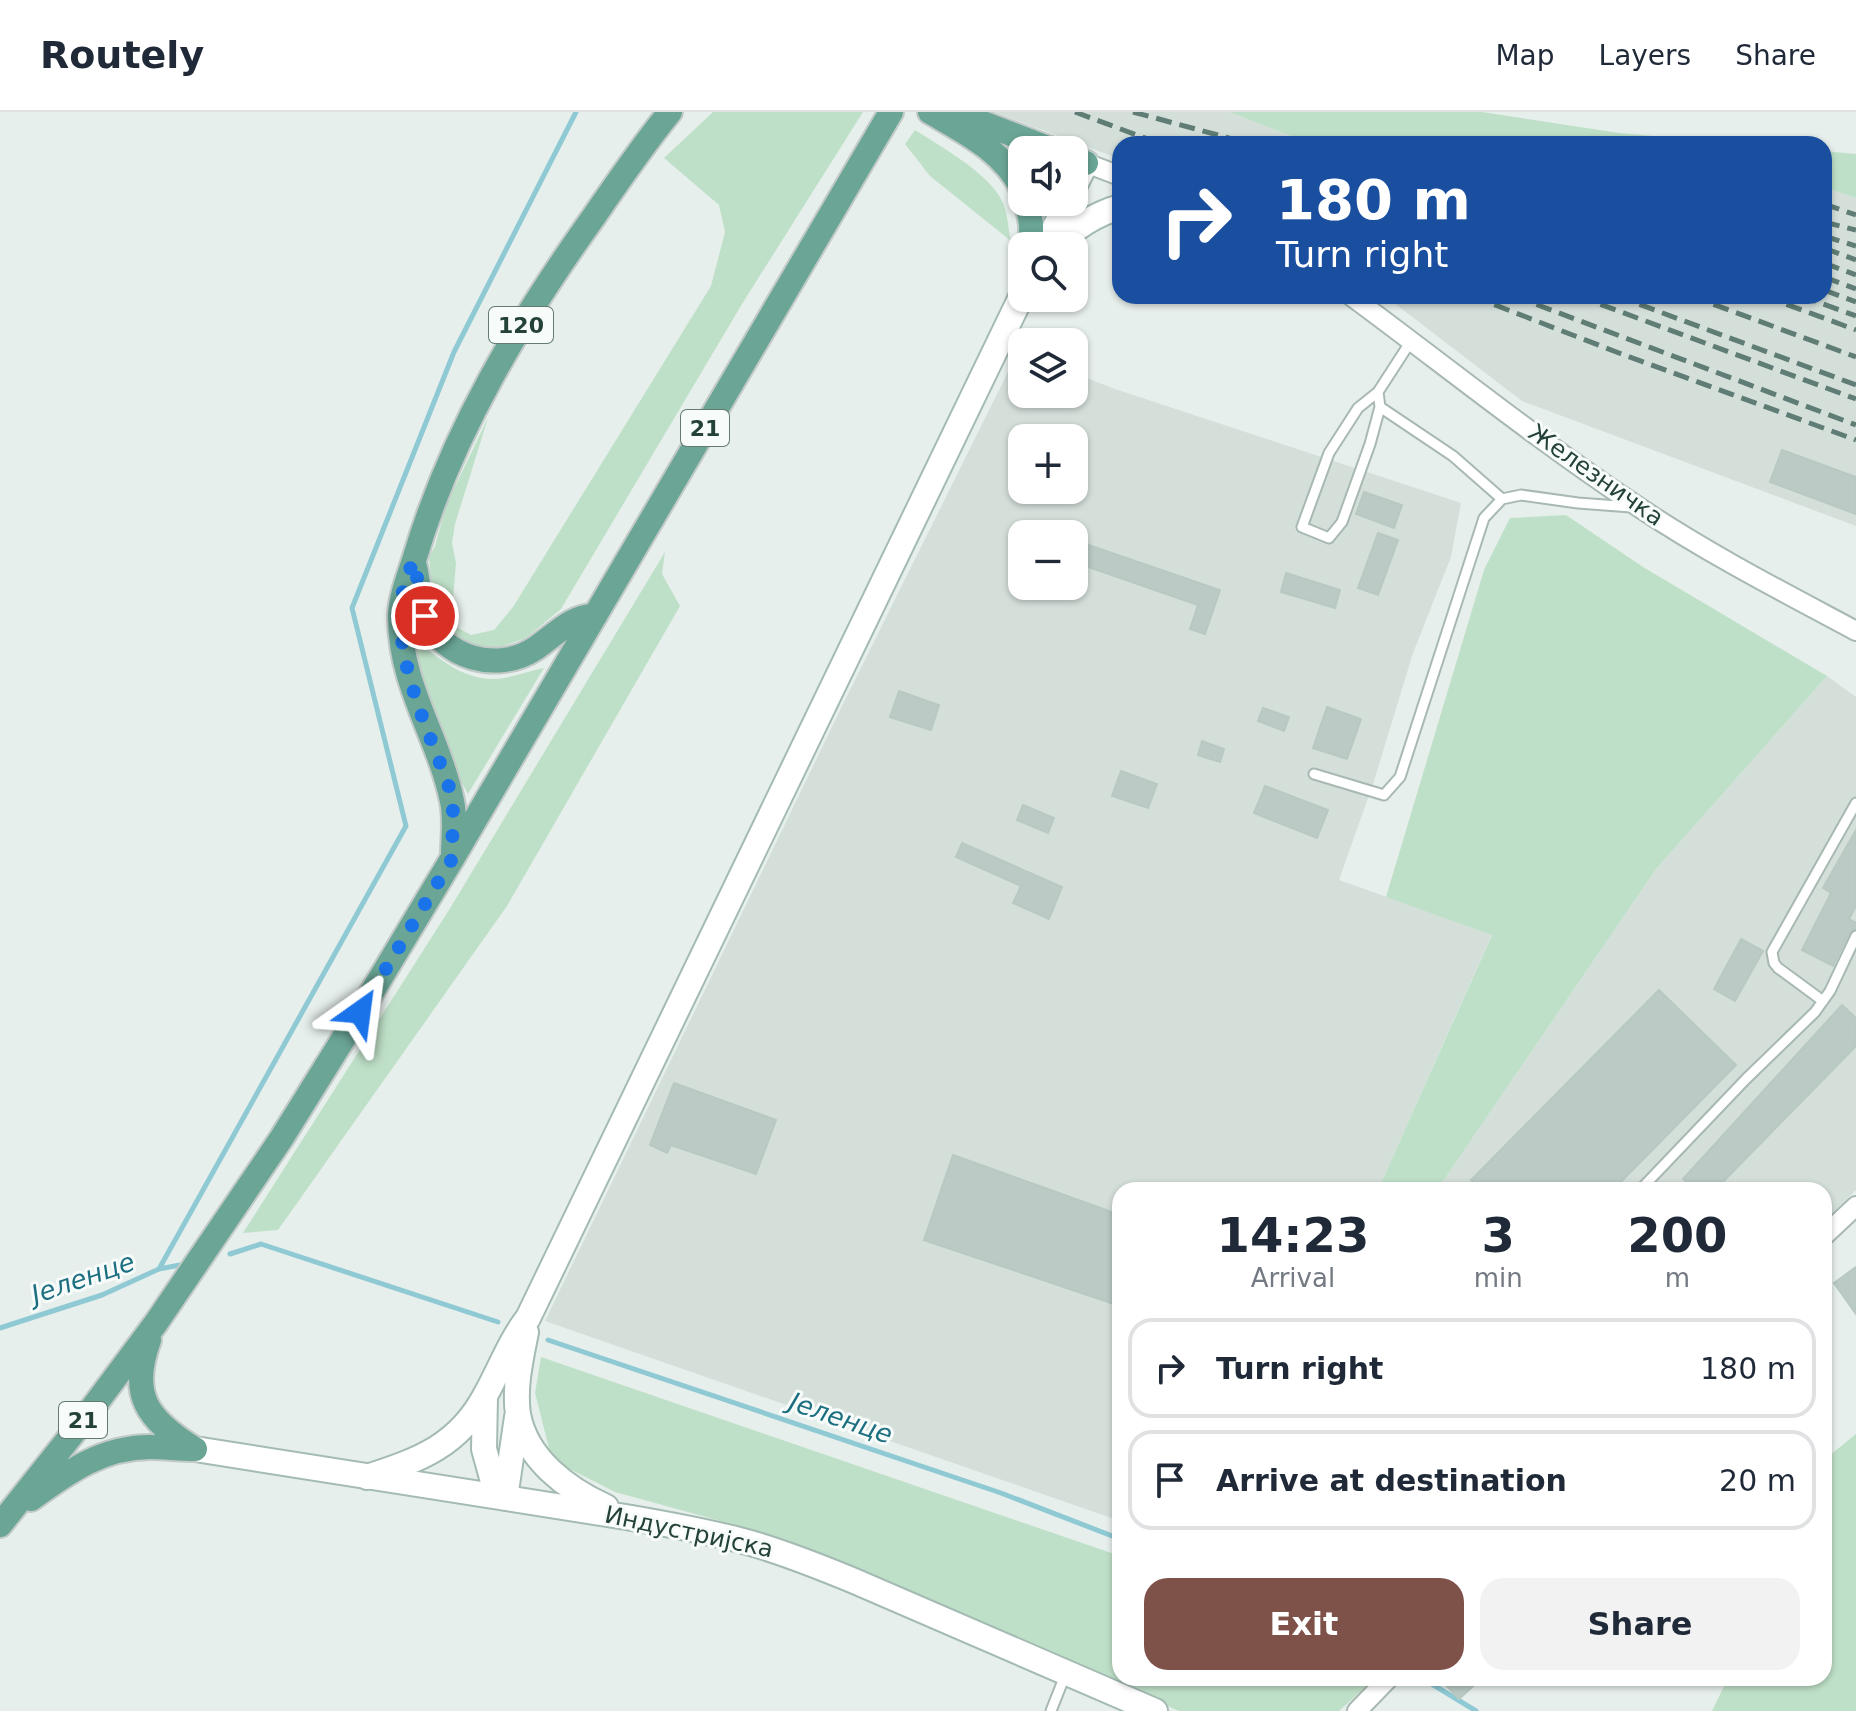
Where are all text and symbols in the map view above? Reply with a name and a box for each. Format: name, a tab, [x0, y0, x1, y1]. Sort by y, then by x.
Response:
text: Routely	[40, 33, 204, 77]
text: Map	[1495, 39, 1555, 72]
text: Layers	[1599, 39, 1691, 72]
text: Share	[1735, 39, 1816, 72]
map controls	[1008, 136, 1088, 600]
button: sound	[1008, 136, 1088, 216]
text: 180 m	[1276, 167, 1471, 232]
icon: right	[1144, 168, 1248, 272]
button: search	[1008, 232, 1088, 312]
text: Turn right	[1276, 234, 1448, 275]
road number: 120	[489, 307, 553, 343]
button: layers	[1008, 328, 1088, 408]
road number: 21	[681, 410, 729, 446]
street label: Железничка	[1523, 418, 1669, 532]
button: +	[1008, 424, 1088, 504]
button: −	[1008, 520, 1088, 600]
pin	[391, 582, 459, 650]
icon: arrive	[403, 594, 447, 638]
position arrow	[318, 970, 402, 1054]
text: 14:23	[1216, 1207, 1369, 1263]
text: 3	[1482, 1207, 1515, 1263]
text: 200	[1627, 1207, 1727, 1263]
water label: Јеленце	[23, 1246, 138, 1311]
text: Arrival	[1251, 1263, 1335, 1293]
text: min	[1474, 1263, 1523, 1293]
text: m	[1665, 1263, 1690, 1293]
icon: right	[1148, 1346, 1192, 1390]
text: Turn right	[1216, 1351, 1383, 1386]
text: 180 m	[1700, 1351, 1796, 1386]
water label: Јеленце	[781, 1385, 896, 1450]
road number: 21	[59, 1402, 107, 1438]
icon: arrive	[1148, 1458, 1192, 1502]
text: Arrive at destination	[1216, 1463, 1567, 1498]
text: 20 m	[1719, 1463, 1796, 1498]
street label: Индустријска	[602, 1500, 776, 1564]
button: Exit	[1144, 1578, 1464, 1670]
button: Share	[1480, 1578, 1800, 1670]

